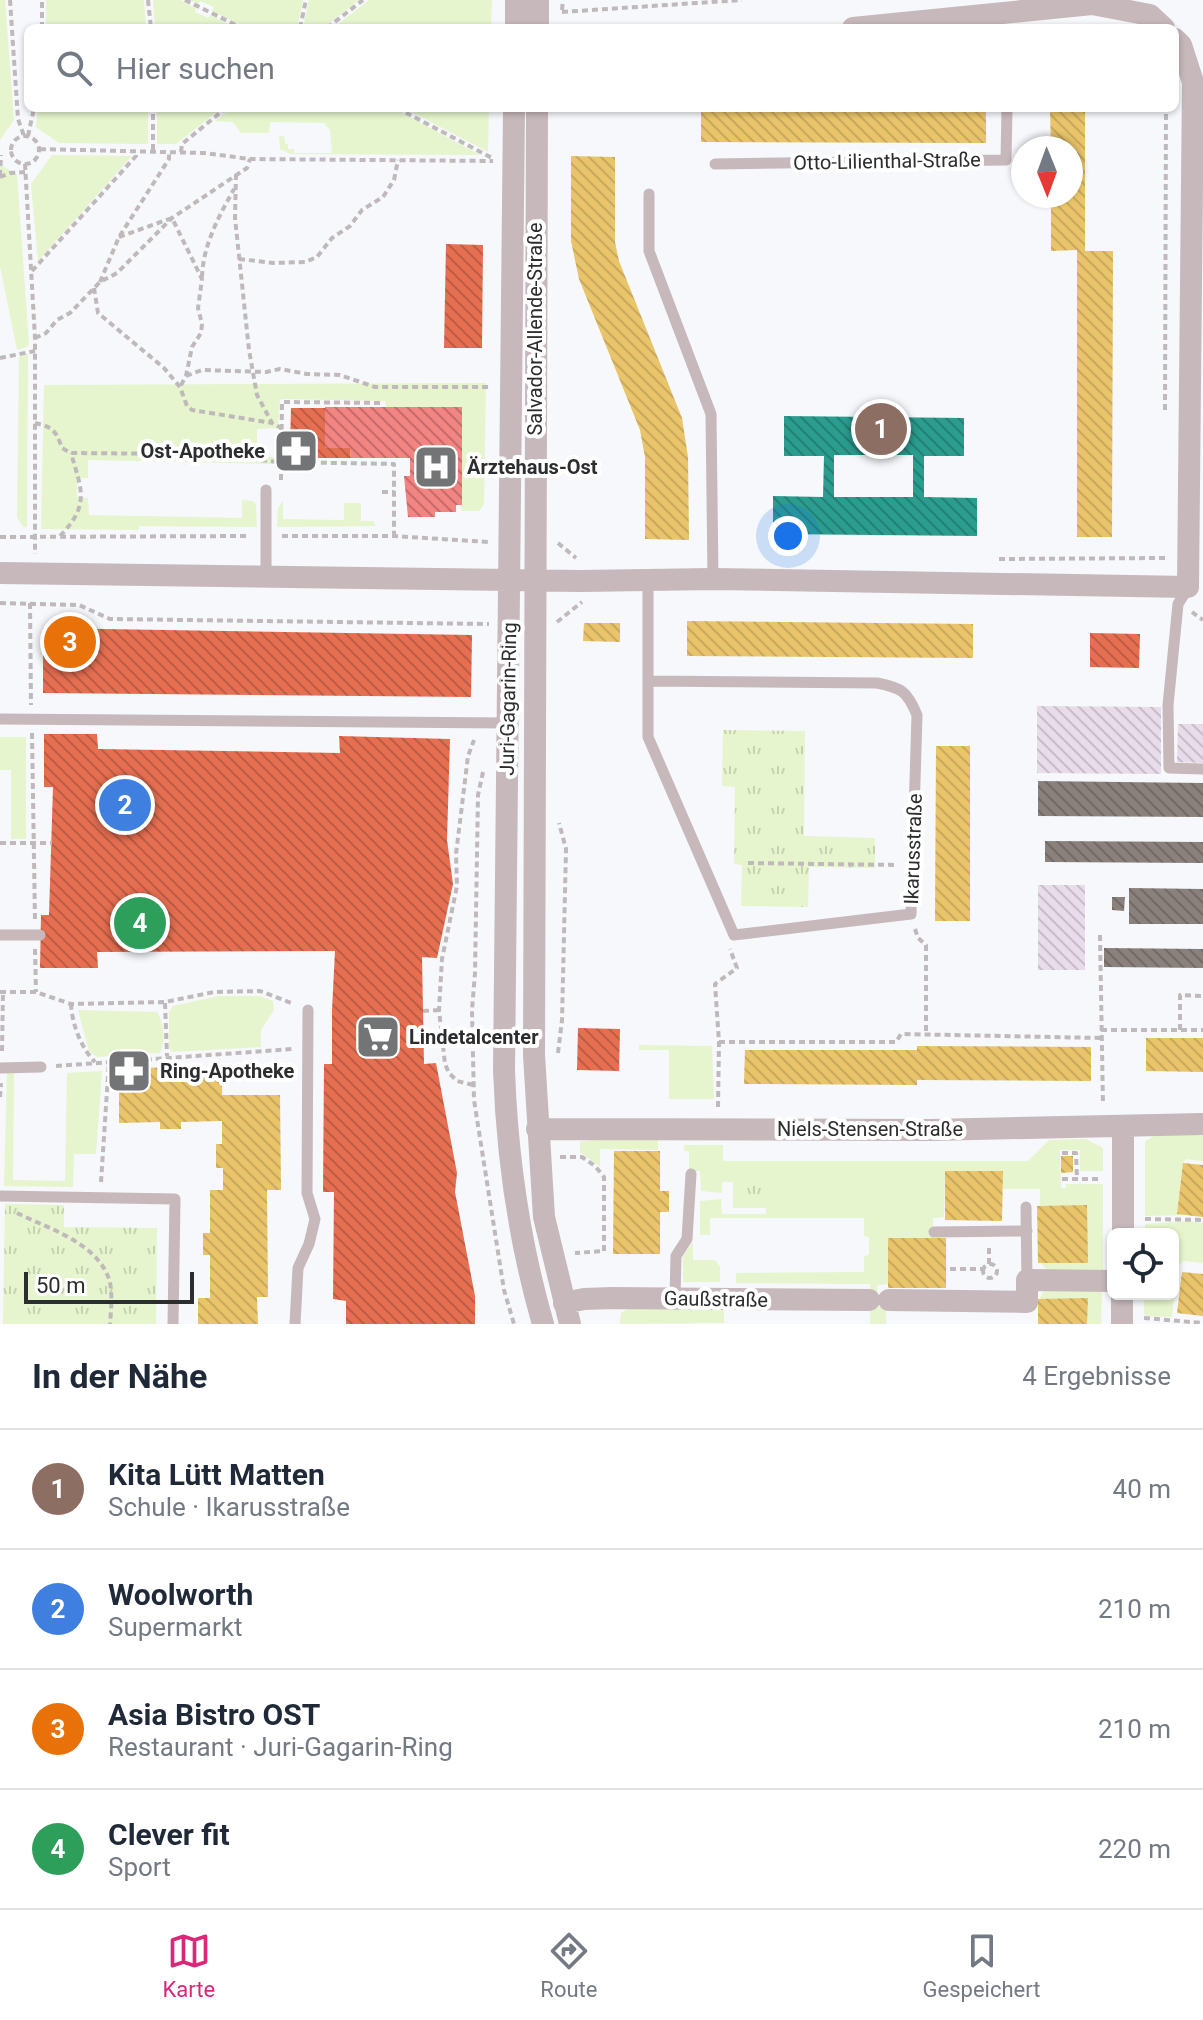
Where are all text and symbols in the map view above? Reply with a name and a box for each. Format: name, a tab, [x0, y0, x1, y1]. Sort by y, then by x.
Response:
search box	[24, 24, 1179, 112]
icon: search	[52, 46, 96, 90]
text: Hier suchen	[116, 51, 275, 86]
north arrow	[1011, 136, 1083, 208]
street label: Otto-Lilienthal-Straße	[793, 147, 981, 175]
street label: Salvador-Allende-Straße	[523, 222, 547, 436]
pin: 1	[855, 399, 907, 459]
pharmacy icon: Ost-Apotheke	[272, 427, 320, 475]
place label: Ost-Apotheke	[141, 439, 265, 463]
hospital icon: Ärztehaus-Ost	[412, 443, 460, 491]
place label: Ärztehaus-Ost	[467, 455, 598, 479]
your location	[768, 516, 808, 556]
pin: 3	[44, 612, 96, 672]
street label: Juri-Gagarin-Ring	[495, 622, 521, 776]
pin: 2	[99, 775, 151, 835]
street label: Ikarusstraße	[899, 793, 927, 905]
pin: 4	[114, 893, 166, 953]
supermarket icon: Lindetalcenter	[354, 1013, 402, 1061]
place label: Lindetalcenter	[409, 1025, 539, 1049]
pharmacy icon: Ring-Apotheke	[105, 1047, 153, 1095]
place label: Ring-Apotheke	[160, 1059, 295, 1083]
street label: Niels-Stensen-Straße	[777, 1117, 963, 1141]
map controls	[1107, 1228, 1179, 1300]
button: locate	[1107, 1228, 1179, 1300]
scale bar	[24, 1268, 194, 1304]
text: 50 m	[36, 1273, 85, 1298]
street label: Gaußstraße	[664, 1286, 768, 1312]
text: In der Nähe	[32, 1356, 207, 1396]
text: 4 Ergebnisse	[1022, 1361, 1171, 1391]
text: Kita Lütt Matten	[108, 1457, 325, 1492]
text: 1	[51, 1474, 65, 1504]
text: 40 m	[1113, 1474, 1171, 1504]
text: Schule · Ikarusstraße	[108, 1492, 350, 1522]
text: Woolworth	[108, 1577, 253, 1612]
text: 2	[51, 1594, 65, 1624]
text: 210 m	[1098, 1594, 1171, 1624]
text: Supermarkt	[108, 1612, 242, 1642]
text: Asia Bistro OST	[108, 1697, 320, 1732]
text: 3	[51, 1714, 65, 1744]
text: 210 m	[1098, 1714, 1171, 1744]
text: Restaurant · Juri-Gagarin-Ring	[108, 1732, 453, 1762]
text: Clever fit	[108, 1817, 230, 1852]
text: 4	[51, 1834, 65, 1864]
text: 220 m	[1098, 1834, 1171, 1864]
text: Sport	[108, 1852, 171, 1882]
tab: Karte	[163, 1929, 215, 2002]
tab: Route	[540, 1929, 597, 2002]
tab: Gespeichert	[923, 1929, 1040, 2002]

